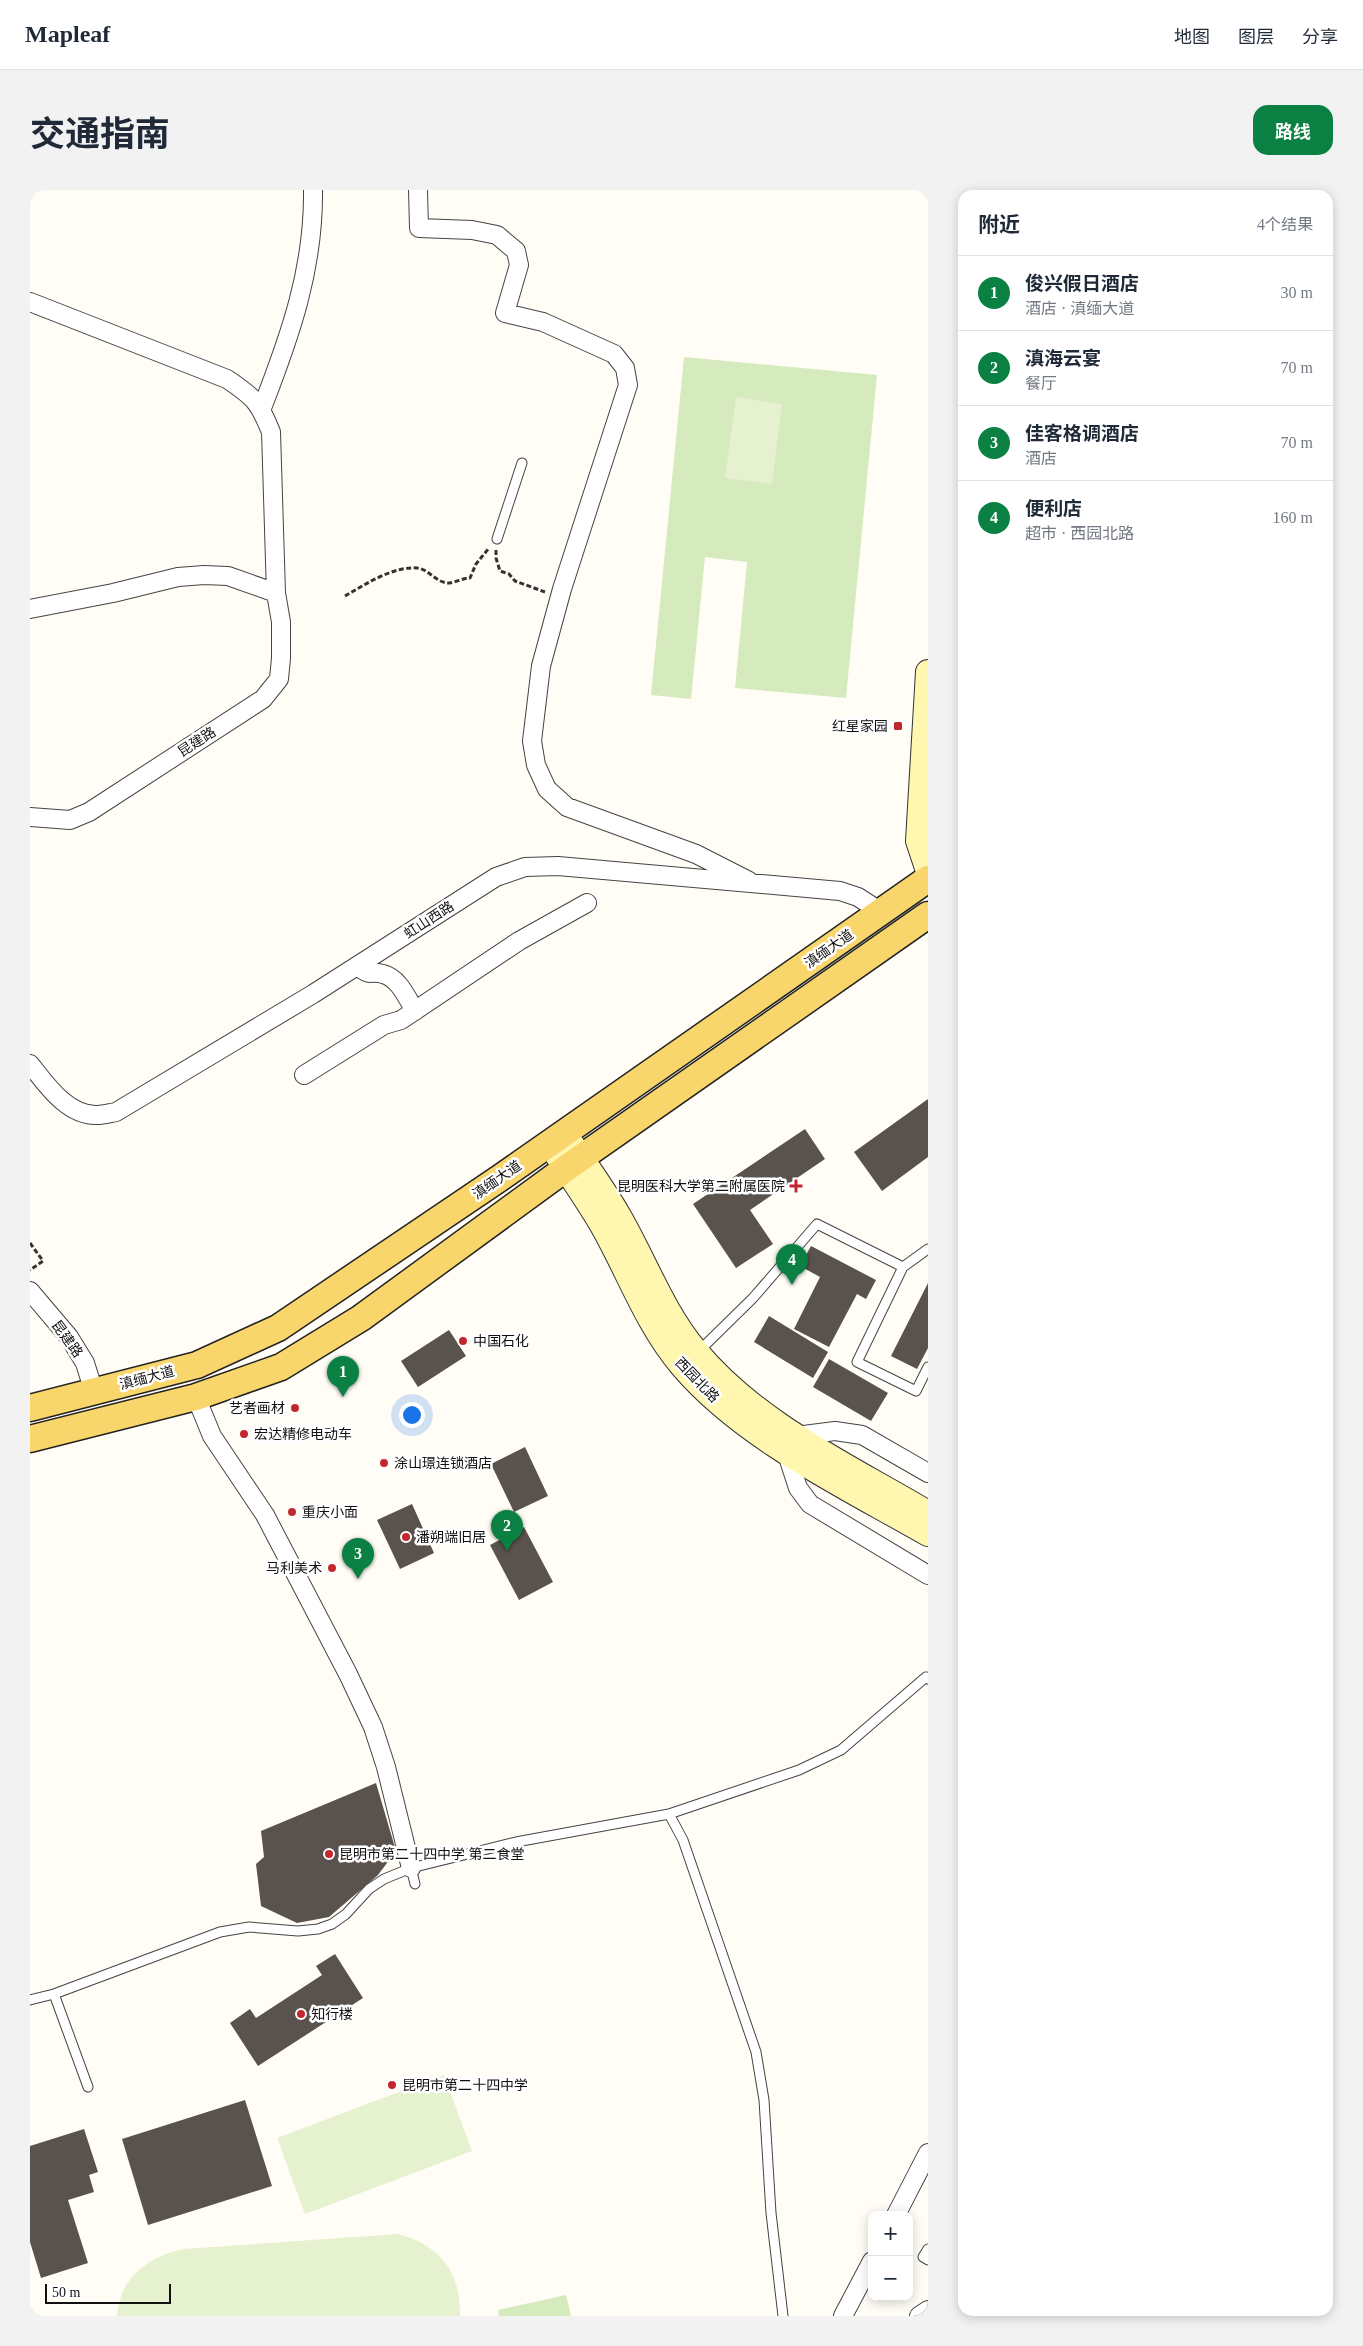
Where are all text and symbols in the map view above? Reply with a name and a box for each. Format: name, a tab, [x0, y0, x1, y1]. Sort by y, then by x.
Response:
text: Mapleaf	[25, 21, 110, 47]
text: 地图	[1174, 27, 1210, 47]
text: 图层	[1238, 27, 1274, 47]
text: 分享	[1302, 27, 1338, 47]
button: 路线	[1253, 105, 1333, 155]
text: 交通指南	[30, 115, 170, 154]
text: 附近	[978, 213, 1020, 237]
text: 4个结果	[1257, 216, 1313, 233]
text: 俊兴假日酒店	[1025, 273, 1139, 294]
text: 1	[990, 284, 998, 301]
text: 30 m	[1281, 284, 1313, 301]
text: 酒店 · 滇缅大道	[1025, 300, 1134, 317]
text: 滇海云宴	[1025, 348, 1101, 369]
text: 2	[990, 359, 998, 376]
text: 70 m	[1281, 359, 1313, 376]
text: 餐厅	[1025, 375, 1057, 392]
text: 佳客格调酒店	[1025, 423, 1139, 444]
text: 3	[990, 434, 998, 451]
text: 70 m	[1281, 434, 1313, 451]
text: 酒店	[1025, 450, 1057, 467]
text: 便利店	[1025, 498, 1082, 519]
text: 4	[990, 509, 998, 526]
text: 160 m	[1273, 509, 1313, 526]
text: 超市 · 西园北路	[1025, 525, 1134, 542]
place label: 红星家园	[832, 718, 888, 734]
marker: 红星家园	[892, 720, 904, 732]
street label: 昆建路	[175, 724, 219, 760]
street label: 虹山西路	[401, 898, 457, 942]
street label: 滇缅大道	[801, 926, 856, 971]
street label: 滇缅大道	[469, 1157, 524, 1202]
place label: 昆明医科大学第二附属医院	[617, 1178, 785, 1194]
marker: 昆明医科大学第二附属医院	[789, 1179, 803, 1193]
pin: 4	[776, 1244, 808, 1285]
street label: 昆建路	[49, 1318, 85, 1360]
place label: 中国石化	[473, 1333, 529, 1349]
marker: 中国石化	[457, 1335, 469, 1347]
street label: 西园北路	[672, 1354, 723, 1405]
pin: 1	[327, 1356, 359, 1397]
street label: 滇缅大道	[118, 1363, 176, 1392]
place label: 艺者画材	[229, 1400, 285, 1416]
marker: 艺者画材	[289, 1402, 301, 1414]
your location	[399, 1402, 425, 1428]
place label: 宏达精修电动车	[254, 1426, 352, 1442]
marker: 宏达精修电动车	[238, 1428, 250, 1440]
place label: 涂山璟连锁酒店	[394, 1456, 492, 1471]
marker: 涂山璟连锁酒店	[378, 1457, 390, 1469]
place label: 重庆小面	[302, 1505, 358, 1520]
marker: 重庆小面	[286, 1506, 298, 1518]
pin: 2	[491, 1510, 523, 1551]
place label: 潘朔端旧居	[416, 1530, 486, 1545]
marker: 潘朔端旧居	[400, 1531, 412, 1543]
pin: 3	[342, 1538, 374, 1579]
place label: 马利美术	[266, 1561, 322, 1576]
marker: 马利美术	[326, 1562, 338, 1574]
place label: 昆明市第二十四中学 第二食堂	[339, 1846, 525, 1862]
marker: 昆明市第二十四中学 第二食堂	[323, 1848, 335, 1860]
place label: 知行楼	[311, 2007, 353, 2022]
marker: 知行楼	[295, 2008, 307, 2020]
place label: 昆明市第二十四中学	[402, 2077, 528, 2093]
marker: 昆明市第二十四中学	[386, 2079, 398, 2091]
map controls	[868, 2211, 913, 2301]
button: +	[868, 2211, 913, 2256]
button: −	[868, 2256, 913, 2301]
scale bar	[45, 2281, 171, 2304]
text: 50 m	[52, 2285, 80, 2300]

